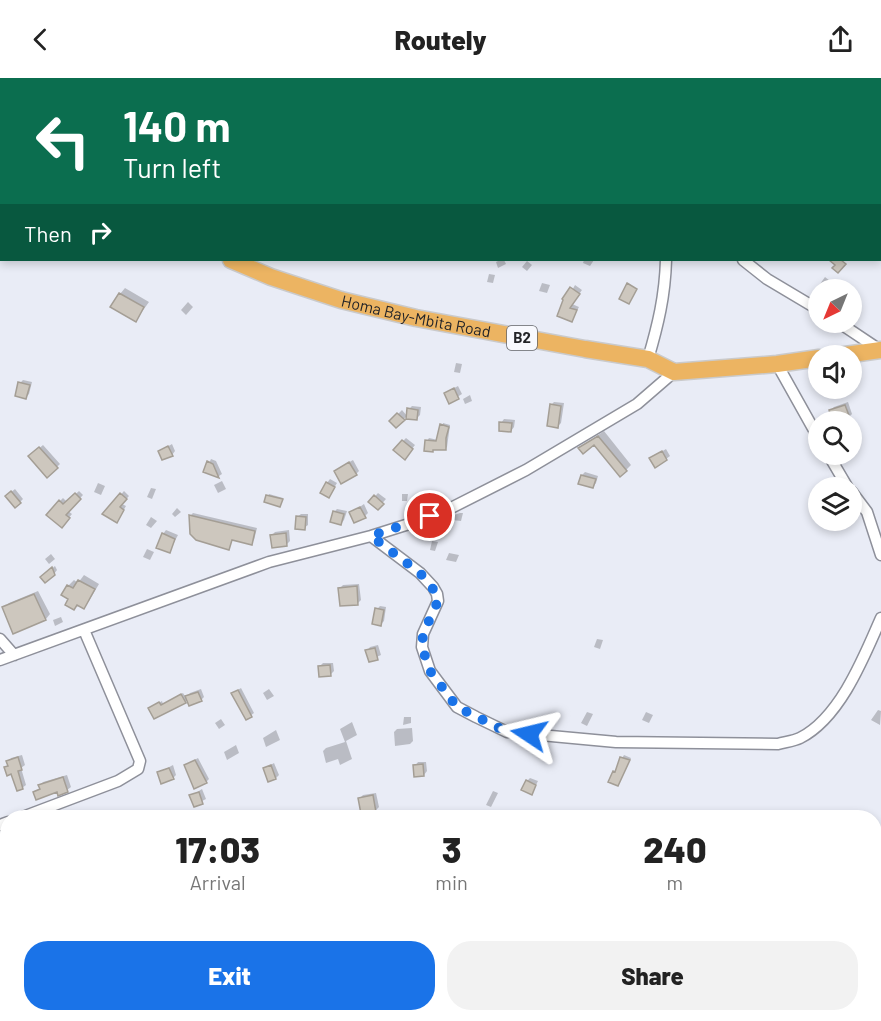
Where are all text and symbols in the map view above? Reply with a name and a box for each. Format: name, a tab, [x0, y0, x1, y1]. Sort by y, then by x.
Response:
icon: back	[24, 23, 57, 56]
text: Routely	[394, 23, 487, 55]
icon: share	[824, 23, 857, 56]
text: 140 m	[123, 100, 231, 150]
icon: left	[24, 102, 102, 180]
text: Turn left	[123, 151, 221, 183]
icon: right	[84, 216, 117, 249]
text: Then	[24, 220, 72, 246]
north arrow	[808, 279, 862, 333]
map controls	[808, 279, 862, 531]
street label: Homa Bay-Mbita Road	[340, 290, 492, 341]
road number: B2	[507, 326, 537, 350]
button: sound	[808, 345, 862, 399]
button: search	[808, 411, 862, 465]
button: layers	[808, 477, 862, 531]
pin	[404, 490, 455, 541]
icon: arrive	[413, 499, 446, 532]
position arrow	[497, 702, 561, 766]
text: 17:03	[175, 827, 260, 870]
text: 3	[442, 827, 461, 870]
text: 240	[643, 827, 707, 870]
text: Arrival	[190, 870, 246, 894]
text: min	[435, 870, 468, 894]
text: m	[667, 870, 683, 894]
button: Exit	[24, 941, 435, 1010]
button: Share	[447, 941, 858, 1010]

